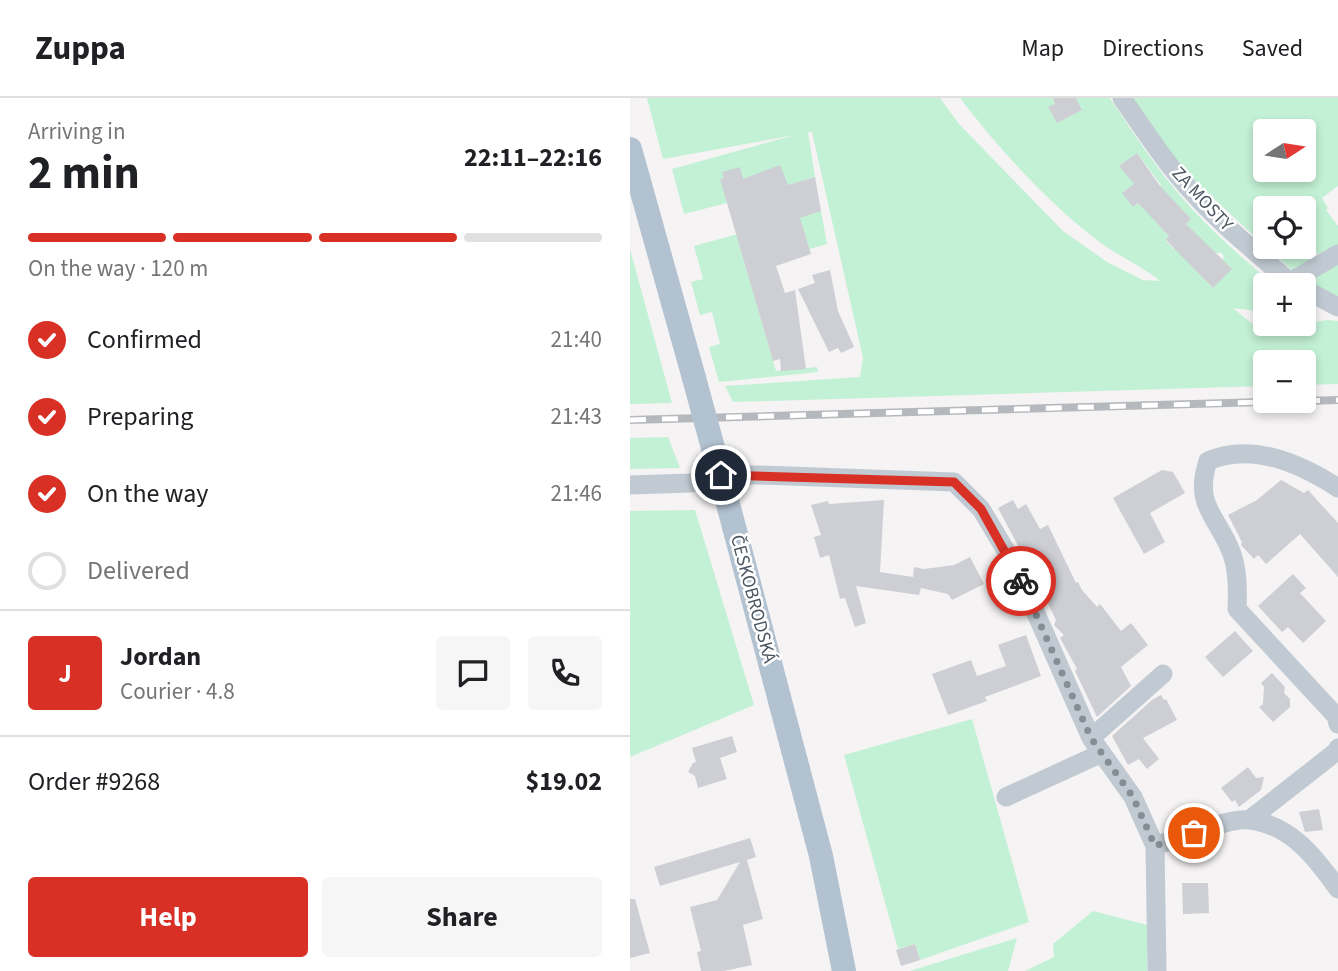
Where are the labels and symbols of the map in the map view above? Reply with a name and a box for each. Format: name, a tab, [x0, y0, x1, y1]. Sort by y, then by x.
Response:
north arrow	[1253, 119, 1316, 182]
street label: ZA MOSTY	[1165, 161, 1240, 238]
pin	[691, 445, 751, 505]
street label: ČESKOBRODSKÁ	[723, 532, 783, 667]
courier	[986, 546, 1056, 616]
pin	[1164, 803, 1224, 863]

